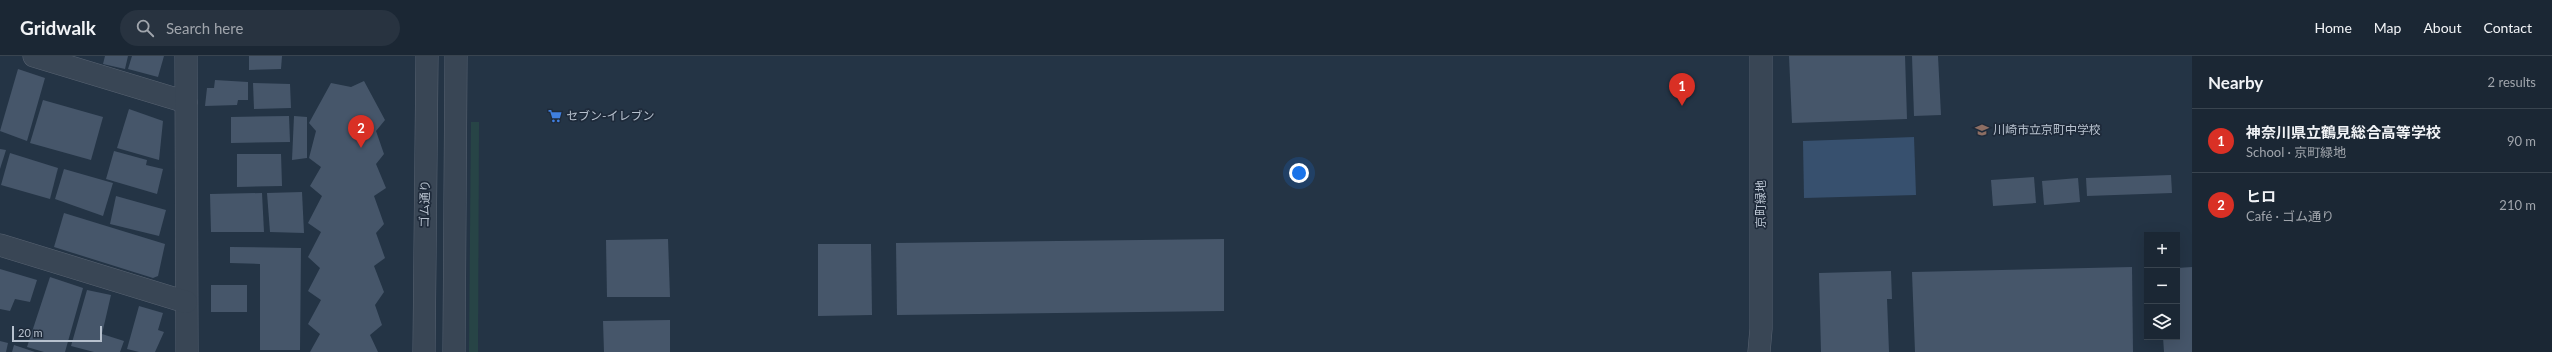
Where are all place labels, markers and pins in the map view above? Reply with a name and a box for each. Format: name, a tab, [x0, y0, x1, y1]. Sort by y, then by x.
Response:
pin: 1	[1669, 73, 1695, 106]
supermarket icon: セブン-イレブン	[547, 108, 563, 124]
place label: セブン-イレブン	[566, 108, 654, 123]
pin: 2	[348, 115, 374, 148]
school or university icon: 川崎市立京町中学校	[1974, 122, 1990, 138]
place label: 川崎市立京町中学校	[1993, 122, 2101, 137]

